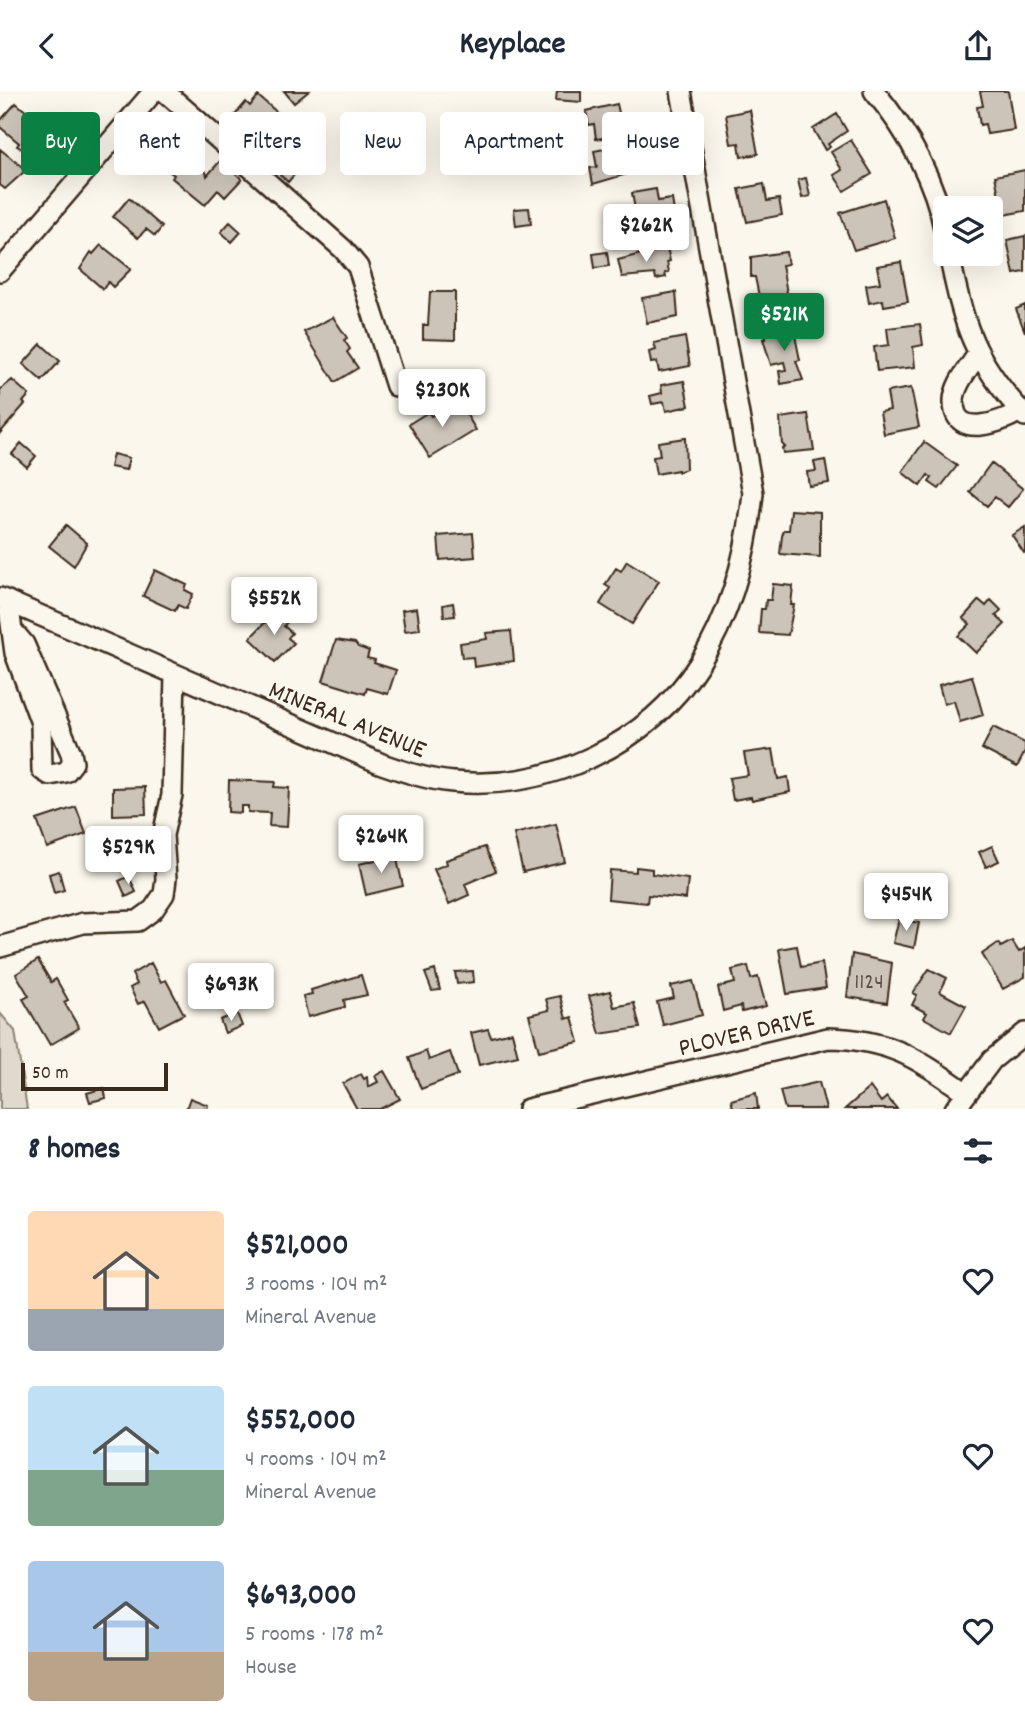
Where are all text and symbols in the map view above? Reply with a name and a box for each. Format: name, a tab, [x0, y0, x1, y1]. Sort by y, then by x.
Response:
text: Keyplace	[459, 23, 566, 69]
icon: back	[28, 27, 66, 65]
icon: share	[959, 27, 997, 65]
chip: Buy	[21, 112, 100, 175]
chip: Rent	[114, 112, 205, 175]
chip: Filters	[219, 112, 326, 175]
chip: New	[340, 112, 426, 175]
chip: Apartment	[440, 112, 588, 175]
chip: House	[602, 112, 704, 175]
map controls	[933, 196, 1003, 266]
button: layers	[933, 196, 1003, 266]
pin: $262K	[597, 205, 695, 264]
text: $262K	[619, 210, 673, 243]
pin: $521K	[735, 293, 833, 353]
text: $521K	[760, 299, 808, 332]
pin: $230K	[393, 369, 491, 429]
text: $230K	[414, 375, 470, 408]
pin: $552K	[225, 577, 323, 637]
text: $552K	[247, 583, 301, 616]
street label: MINERAL AVENUE	[262, 673, 431, 770]
pin: $264K	[332, 815, 430, 875]
text: $264K	[354, 821, 408, 854]
pin: $529K	[79, 827, 177, 886]
text: $529K	[101, 832, 155, 865]
pin: $454K	[857, 873, 955, 933]
text: $454K	[880, 879, 932, 912]
pin: $693K	[182, 963, 280, 1023]
house number: 1124	[854, 967, 884, 1000]
text: $693K	[204, 969, 258, 1002]
street label: PLOVER DRIVE	[675, 1001, 819, 1068]
scale bar	[21, 1060, 168, 1092]
text: 50 m	[32, 1061, 69, 1088]
text: 8 homes	[28, 1130, 120, 1173]
icon: filters	[959, 1132, 997, 1170]
text: $521,000	[245, 1226, 349, 1269]
icon: home	[84, 1239, 168, 1323]
icon: heart	[959, 1262, 997, 1300]
text: 3 rooms · 104 m²	[245, 1269, 387, 1302]
text: Mineral Avenue	[245, 1302, 376, 1335]
text: $552,000	[245, 1401, 356, 1444]
icon: home	[84, 1414, 168, 1498]
icon: heart	[959, 1437, 997, 1475]
text: 4 rooms · 104 m²	[245, 1444, 387, 1477]
text: Mineral Avenue	[245, 1477, 376, 1510]
text: $693,000	[245, 1576, 357, 1619]
icon: home	[84, 1589, 168, 1673]
icon: heart	[959, 1612, 997, 1650]
text: 5 rooms · 178 m²	[245, 1619, 384, 1652]
text: House	[245, 1652, 297, 1685]

